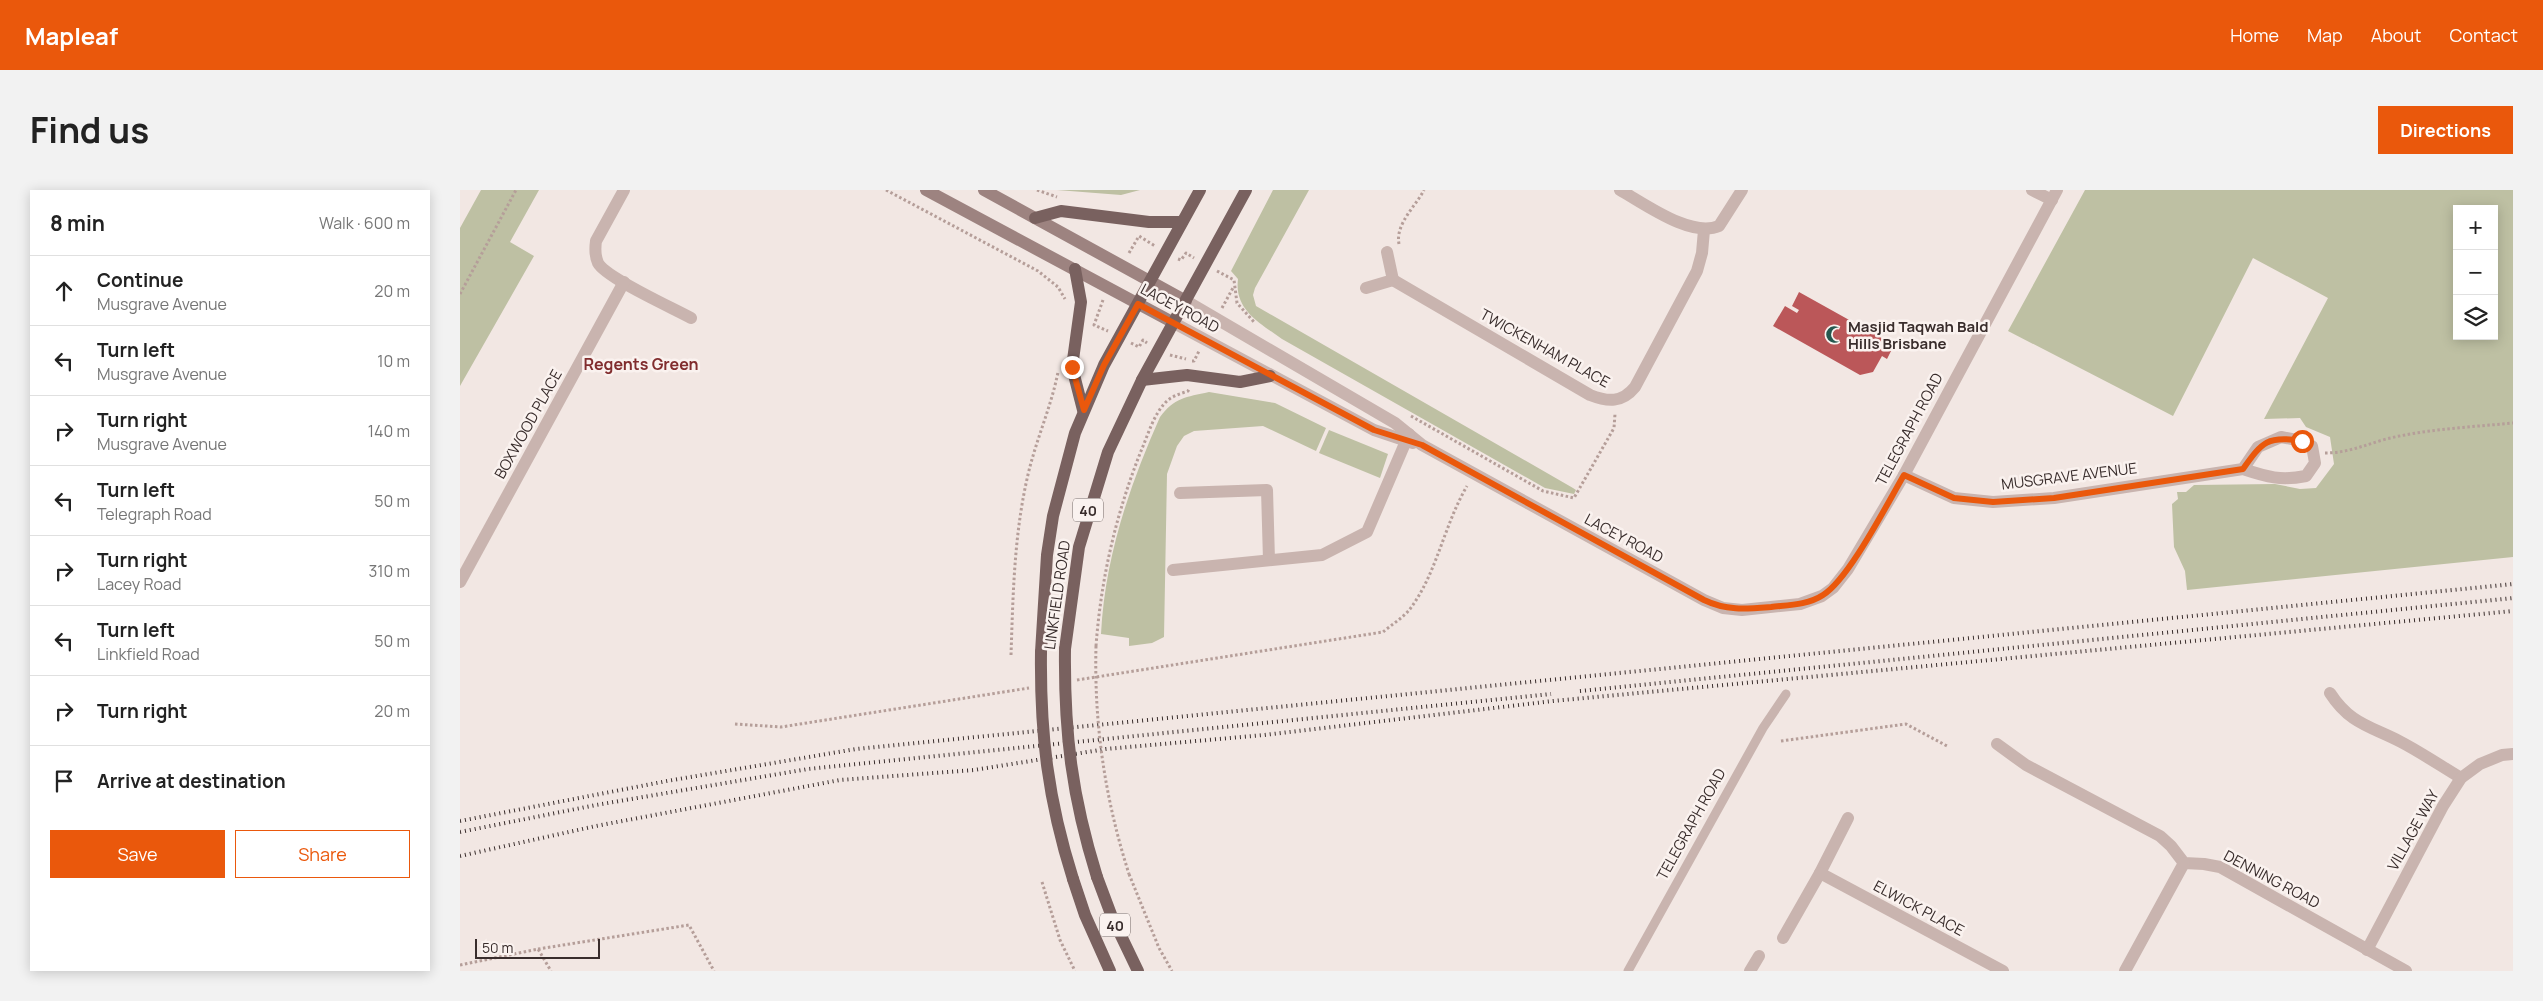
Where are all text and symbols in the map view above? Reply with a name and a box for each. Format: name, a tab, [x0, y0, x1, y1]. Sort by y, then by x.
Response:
text: Mapleaf	[25, 19, 118, 52]
text: Home	[2230, 23, 2279, 47]
text: Map	[2307, 23, 2343, 47]
text: About	[2371, 23, 2421, 47]
text: Contact	[2449, 23, 2518, 47]
text: Find us	[30, 106, 149, 154]
button: Directions	[2378, 106, 2513, 154]
map controls	[2453, 205, 2498, 340]
button: +	[2453, 205, 2498, 250]
text: 8 min	[50, 209, 105, 237]
text: Walk · 600 m	[319, 212, 410, 234]
button: −	[2453, 250, 2498, 295]
text: Continue	[97, 267, 183, 293]
icon: ahead	[50, 277, 78, 305]
street label: LACEY ROAD	[1137, 278, 1223, 338]
text: 20 m	[374, 280, 410, 302]
text: Musgrave Avenue	[97, 293, 227, 315]
button: layers	[2453, 295, 2498, 340]
street label: TWICKENHAM PLACE	[1476, 304, 1614, 392]
place label: Masjid Taqwah Bald Hills Brisbane	[1848, 316, 1989, 354]
mosque icon: Masjid Taqwah Bald Hills Brisbane	[1824, 325, 1844, 345]
text: Turn left	[97, 337, 175, 363]
icon: left	[50, 347, 78, 375]
text: 10 m	[377, 350, 410, 372]
district label: Regents Green	[583, 353, 699, 375]
route end	[1061, 356, 1084, 379]
text: Musgrave Avenue	[97, 363, 227, 385]
street label: BOXWOOD PLACE	[489, 366, 567, 482]
street label: TELEGRAPH ROAD	[1870, 369, 1948, 489]
text: Turn right	[97, 407, 187, 433]
icon: right	[50, 417, 78, 445]
text: 140 m	[368, 420, 410, 442]
route start	[2291, 430, 2314, 453]
text: Musgrave Avenue	[97, 433, 227, 455]
street label: MUSGRAVE AVENUE	[2000, 457, 2138, 495]
text: Turn left	[97, 477, 175, 503]
icon: left	[50, 487, 78, 515]
text: 50 m	[374, 490, 410, 512]
road number: 40	[1073, 498, 1103, 522]
text: Telegraph Road	[97, 503, 212, 525]
street label: LACEY ROAD	[1581, 508, 1667, 568]
street label: LINKFIELD ROAD	[1039, 539, 1075, 651]
text: Turn right	[97, 547, 187, 573]
icon: right	[50, 557, 78, 585]
text: 310 m	[368, 560, 410, 582]
text: Lacey Road	[97, 573, 181, 595]
text: Turn left	[97, 617, 175, 643]
icon: left	[50, 627, 78, 655]
text: 50 m	[374, 630, 410, 652]
text: Linkfield Road	[97, 643, 200, 665]
icon: right	[50, 697, 78, 725]
text: Turn right	[97, 698, 187, 724]
text: 20 m	[374, 700, 410, 722]
street label: TELEGRAPH ROAD	[1652, 764, 1730, 884]
icon: arrive	[50, 767, 78, 795]
text: Arrive at destination	[97, 768, 286, 794]
street label: VILLAGE WAY	[2382, 785, 2444, 874]
button: Save	[50, 830, 225, 878]
button: Share	[235, 830, 410, 878]
street label: DENNING ROAD	[2220, 845, 2324, 913]
street label: ELWICK PLACE	[1870, 875, 1968, 941]
road number: 40	[1100, 914, 1130, 936]
scale bar	[475, 936, 600, 959]
text: 50 m	[482, 938, 513, 957]

